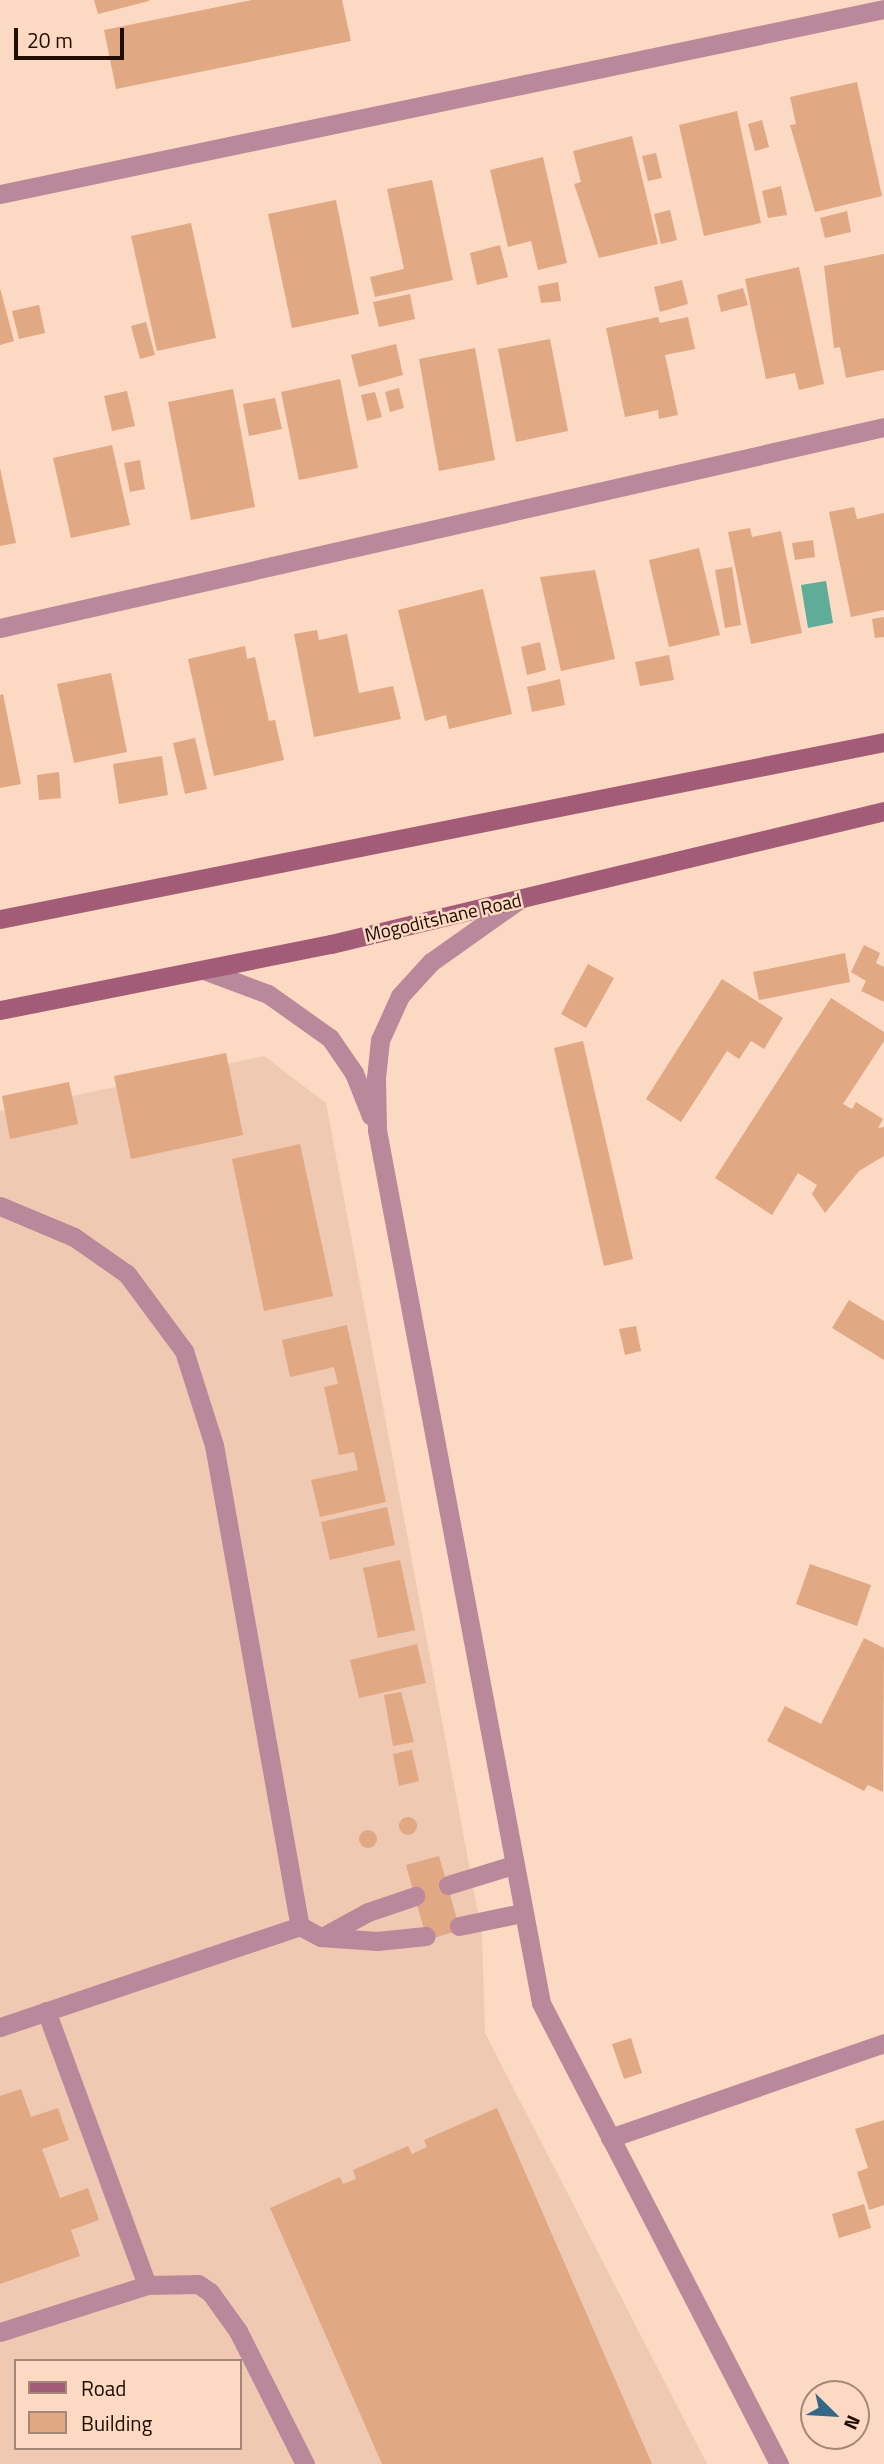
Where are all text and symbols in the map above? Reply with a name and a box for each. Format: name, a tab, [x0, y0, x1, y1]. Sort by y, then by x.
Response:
scale bar	[18, 14, 128, 58]
text: 20 m	[27, 24, 73, 56]
street label: Mogoditshane Road	[362, 888, 524, 946]
legend	[14, 2359, 242, 2450]
text: Road	[81, 2372, 126, 2404]
north arrow	[800, 2380, 870, 2450]
text: Building	[81, 2407, 152, 2439]
text: N	[837, 2411, 869, 2435]

